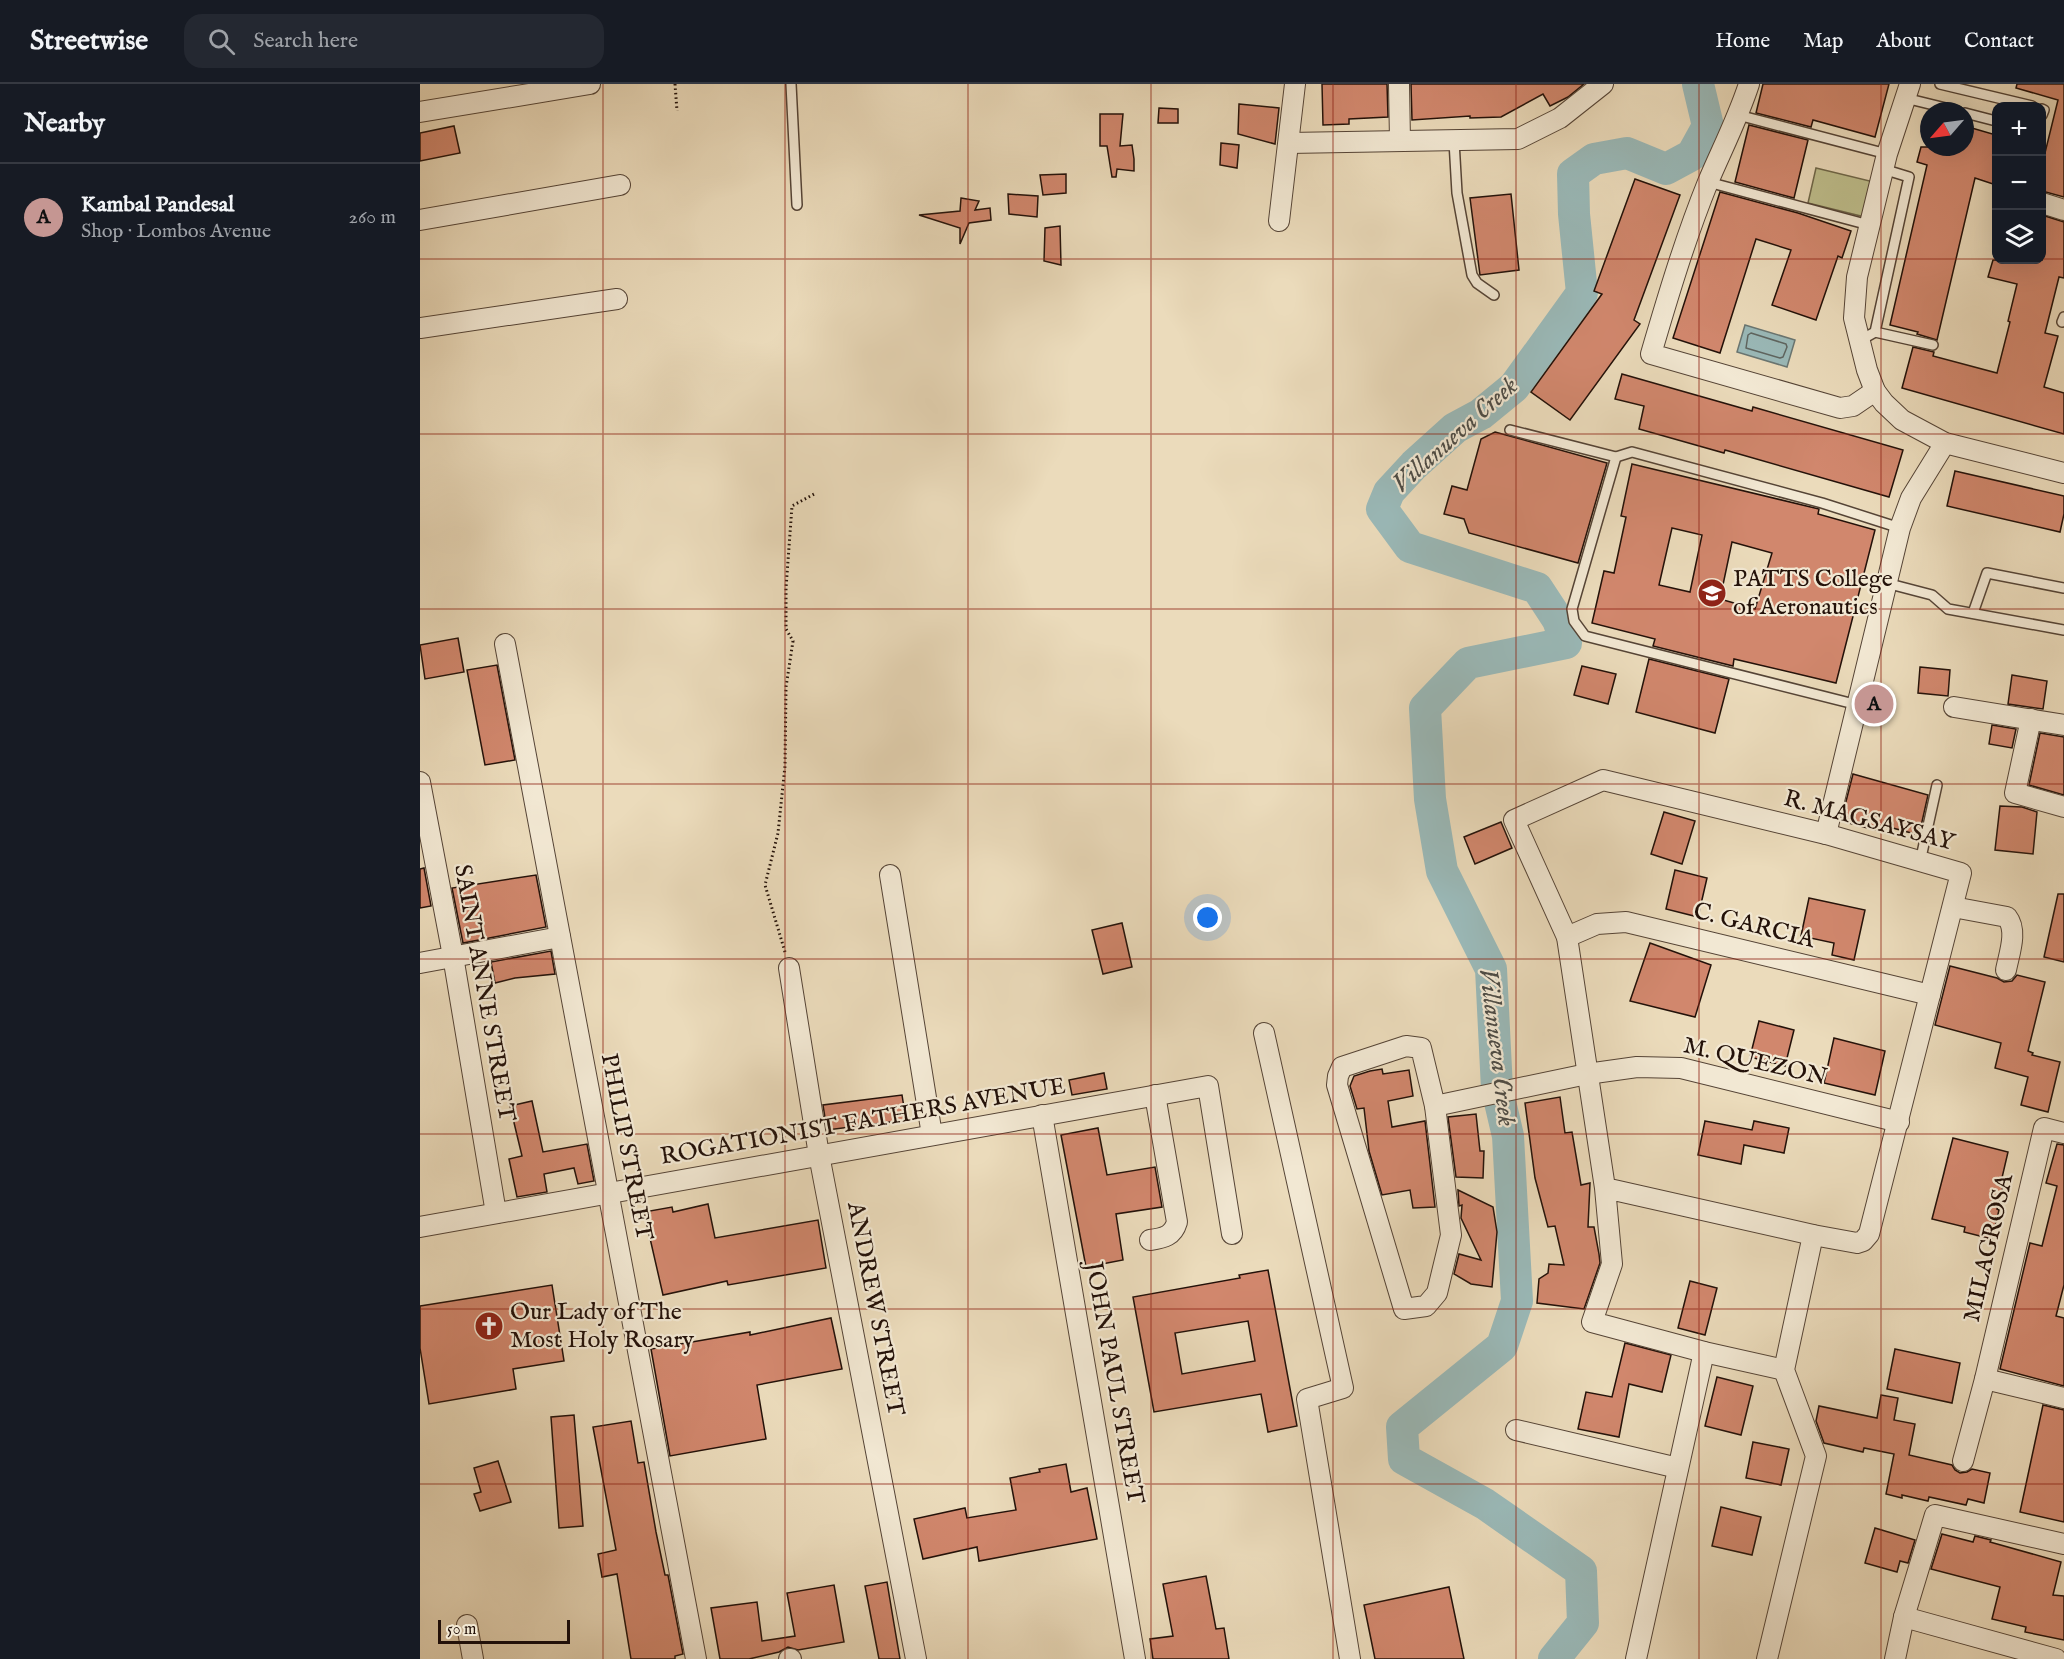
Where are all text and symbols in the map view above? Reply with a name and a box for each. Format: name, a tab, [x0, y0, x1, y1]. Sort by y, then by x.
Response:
search box	[184, 14, 604, 68]
text: Streetwise	[30, 24, 148, 59]
icon: search	[205, 25, 238, 58]
text: Search here	[253, 27, 358, 55]
text: Home	[1715, 28, 1770, 55]
text: Map	[1803, 28, 1843, 55]
text: About	[1876, 28, 1931, 55]
text: Contact	[1964, 28, 2034, 55]
north arrow	[1920, 102, 1974, 156]
map controls	[1992, 102, 2046, 264]
button: +	[1992, 102, 2046, 156]
text: Nearby	[24, 107, 105, 140]
button: −	[1992, 156, 2046, 210]
text: Kambal Pandesal	[81, 191, 234, 219]
text: A	[37, 205, 50, 230]
text: 260 m	[349, 205, 396, 230]
button: layers	[1992, 210, 2046, 264]
text: Shop · Lombos Avenue	[81, 219, 271, 244]
water label: Villanueva Creek	[1385, 369, 1526, 500]
place label: PATTS College of Aeronautics	[1733, 564, 1893, 623]
school or university icon: PATTS College of Aeronautics	[1696, 577, 1728, 609]
pin: A	[1854, 682, 1894, 726]
street label: R. MAGSAYSAY	[1780, 783, 1959, 859]
street label: SAINT ANNE STREET	[446, 862, 522, 1125]
street label: C. GARCIA	[1690, 896, 1819, 956]
your location	[1193, 903, 1222, 932]
water label: Villanueva Creek	[1471, 966, 1523, 1128]
street label: M. QUEZON	[1680, 1030, 1830, 1094]
street label: PHILIP STREET	[593, 1051, 659, 1244]
street label: ROGATIONIST FATHERS AVENUE	[658, 1071, 1068, 1173]
street label: MILAGROSA	[1957, 1170, 2021, 1325]
street label: ANDREW STREET	[839, 1198, 911, 1419]
street label: JOHN PAUL STREET	[1077, 1256, 1151, 1507]
place label: Our Lady of The Most Holy Rosary	[510, 1297, 694, 1356]
church icon: Our Lady of The Most Holy Rosary	[473, 1310, 505, 1342]
scale bar	[438, 1617, 570, 1644]
text: 50 m	[447, 1620, 476, 1640]

